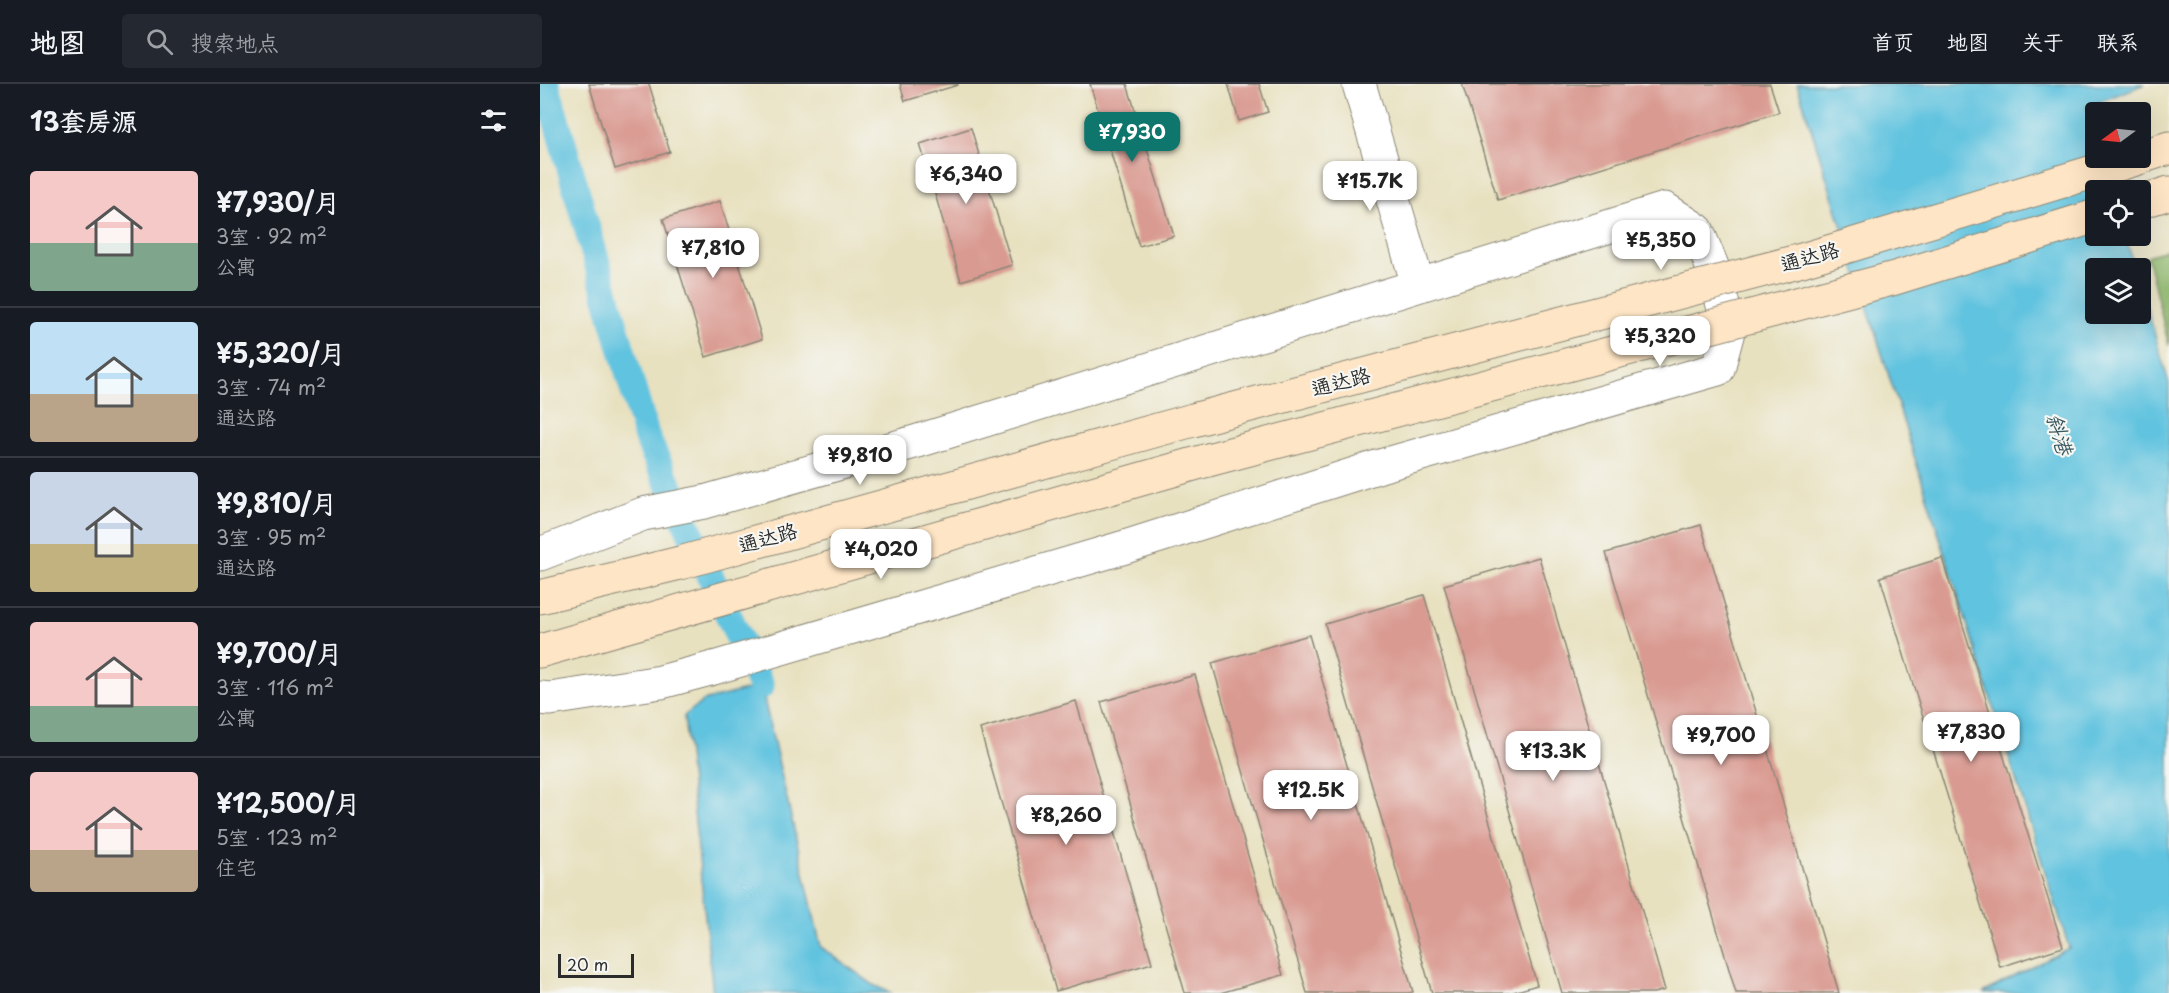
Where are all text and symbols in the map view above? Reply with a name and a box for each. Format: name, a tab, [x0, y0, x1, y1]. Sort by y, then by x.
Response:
search box	[122, 14, 542, 68]
text: 地图	[30, 20, 86, 63]
icon: search	[143, 25, 176, 58]
text: 搜索地点	[191, 25, 279, 58]
text: 首页	[1872, 25, 1914, 57]
text: 地图	[1947, 25, 1989, 57]
text: 关于	[2022, 25, 2064, 57]
text: 联系	[2097, 25, 2139, 57]
text: 13套房源	[30, 101, 137, 140]
north arrow	[2085, 102, 2151, 168]
map controls	[2085, 102, 2151, 324]
icon: filters	[477, 104, 510, 137]
pin: ¥7,930	[1083, 112, 1181, 163]
text: ¥7,930	[1098, 116, 1166, 146]
pin: ¥6,340	[917, 154, 1015, 205]
text: ¥6,340	[929, 158, 1003, 188]
pin: ¥15.7K	[1321, 161, 1419, 212]
text: ¥15.7K	[1337, 165, 1403, 195]
button: locate	[2085, 180, 2151, 246]
text: ¥7,930/月	[216, 182, 340, 221]
icon: home	[78, 195, 150, 267]
pin: ¥5,350	[1612, 220, 1710, 271]
text: 3室 · 92 m²	[216, 221, 327, 251]
text: ¥5,350	[1626, 224, 1696, 254]
pin: ¥7,810	[664, 228, 762, 279]
text: ¥7,810	[681, 232, 745, 262]
street label: 通达路	[1777, 233, 1844, 279]
text: 公寓	[216, 251, 256, 281]
button: layers	[2085, 258, 2151, 324]
pin: ¥5,320	[1611, 316, 1709, 367]
text: ¥5,320	[1624, 320, 1696, 350]
text: ¥5,320/月	[216, 333, 345, 372]
icon: home	[78, 346, 150, 418]
street label: 通达路	[1308, 359, 1375, 403]
text: 3室 · 74 m²	[216, 372, 326, 402]
text: 通达路	[216, 402, 276, 432]
water label: 斜港	[2039, 409, 2083, 460]
pin: ¥9,810	[811, 435, 909, 486]
text: ¥9,810	[827, 439, 893, 469]
text: ¥9,810/月	[216, 483, 337, 522]
icon: home	[78, 496, 150, 568]
street label: 通达路	[735, 514, 802, 560]
text: 3室 · 95 m²	[216, 522, 326, 552]
pin: ¥4,020	[832, 529, 930, 580]
text: ¥4,020	[844, 533, 918, 563]
text: 通达路	[216, 552, 276, 582]
text: ¥9,700/月	[216, 633, 342, 672]
icon: home	[78, 646, 150, 718]
text: 3室 · 116 m²	[216, 672, 334, 702]
text: 公寓	[216, 702, 256, 732]
pin: ¥7,830	[1922, 712, 2020, 763]
pin: ¥9,700	[1672, 715, 1770, 766]
text: ¥7,830	[1937, 716, 2005, 746]
text: ¥9,700	[1686, 719, 1756, 749]
pin: ¥13.3K	[1504, 731, 1602, 782]
text: ¥13.3K	[1520, 735, 1586, 765]
pin: ¥12.5K	[1262, 770, 1360, 821]
text: ¥12.5K	[1277, 774, 1345, 804]
text: ¥12,500/月	[216, 783, 360, 822]
pin: ¥8,260	[1017, 795, 1115, 846]
icon: home	[78, 796, 150, 868]
text: ¥8,260	[1030, 799, 1102, 829]
text: 5室 · 123 m²	[216, 822, 338, 852]
text: 住宅	[216, 852, 256, 882]
scale bar	[558, 951, 634, 978]
text: 20 m	[567, 952, 608, 976]

